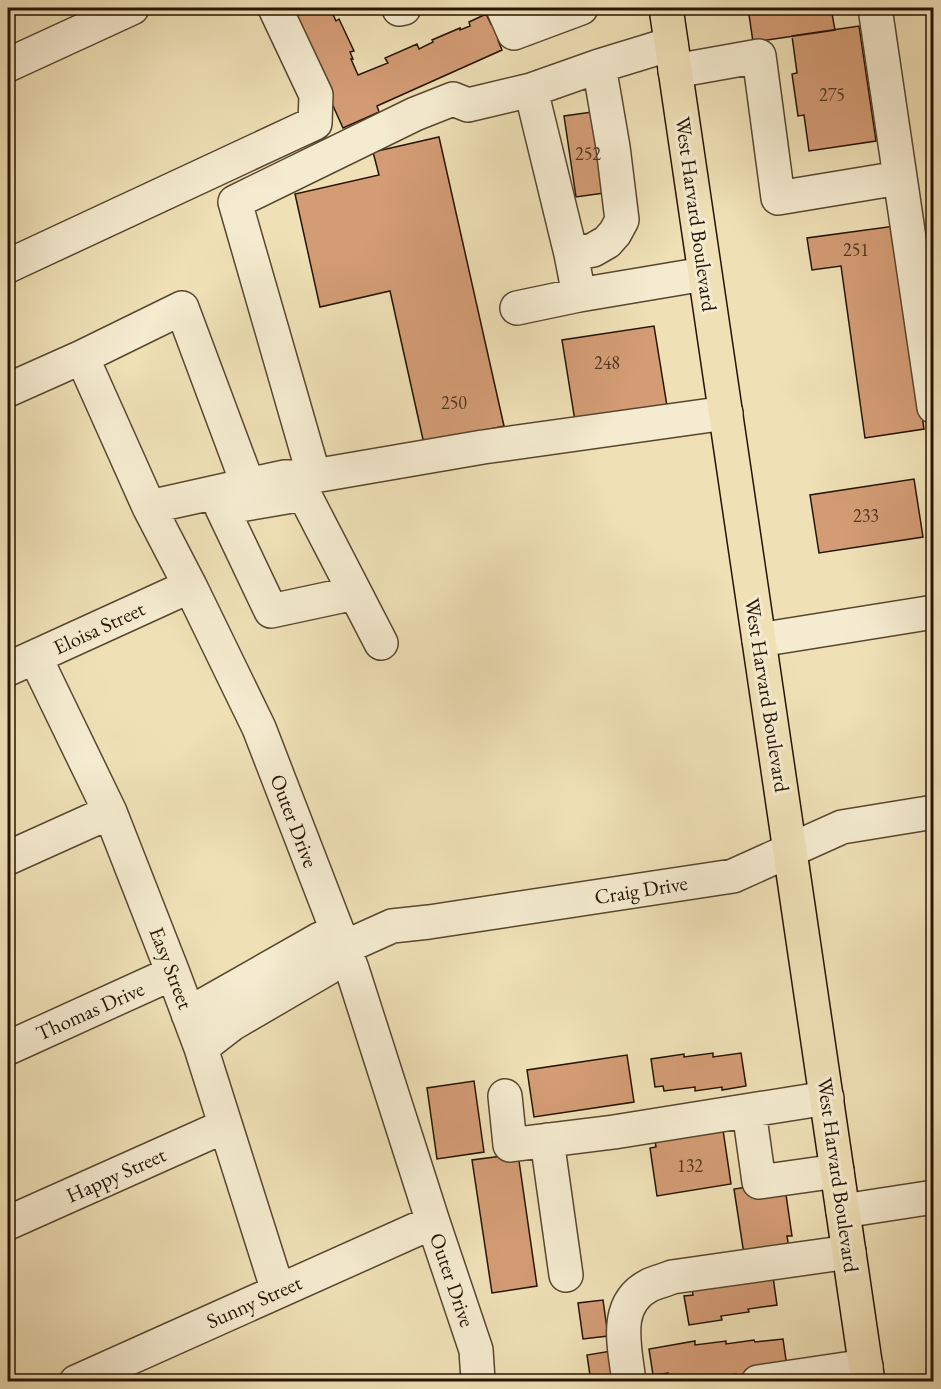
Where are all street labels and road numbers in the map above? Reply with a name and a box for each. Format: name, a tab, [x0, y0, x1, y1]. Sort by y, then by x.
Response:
street label: West Harvard Boulevard	[669, 115, 724, 313]
street label: Eloisa Street	[49, 594, 149, 660]
street label: West Harvard Boulevard	[739, 596, 796, 794]
street label: Outer Drive	[264, 770, 325, 871]
street label: Craig Drive	[593, 869, 689, 910]
street label: Easy Street	[143, 923, 200, 1013]
street label: Thomas Drive	[31, 975, 148, 1046]
street label: West Harvard Boulevard	[811, 1076, 866, 1274]
street label: Happy Street	[62, 1140, 170, 1208]
street label: Outer Drive	[424, 1229, 481, 1331]
street label: Sunny Street	[202, 1268, 306, 1335]

